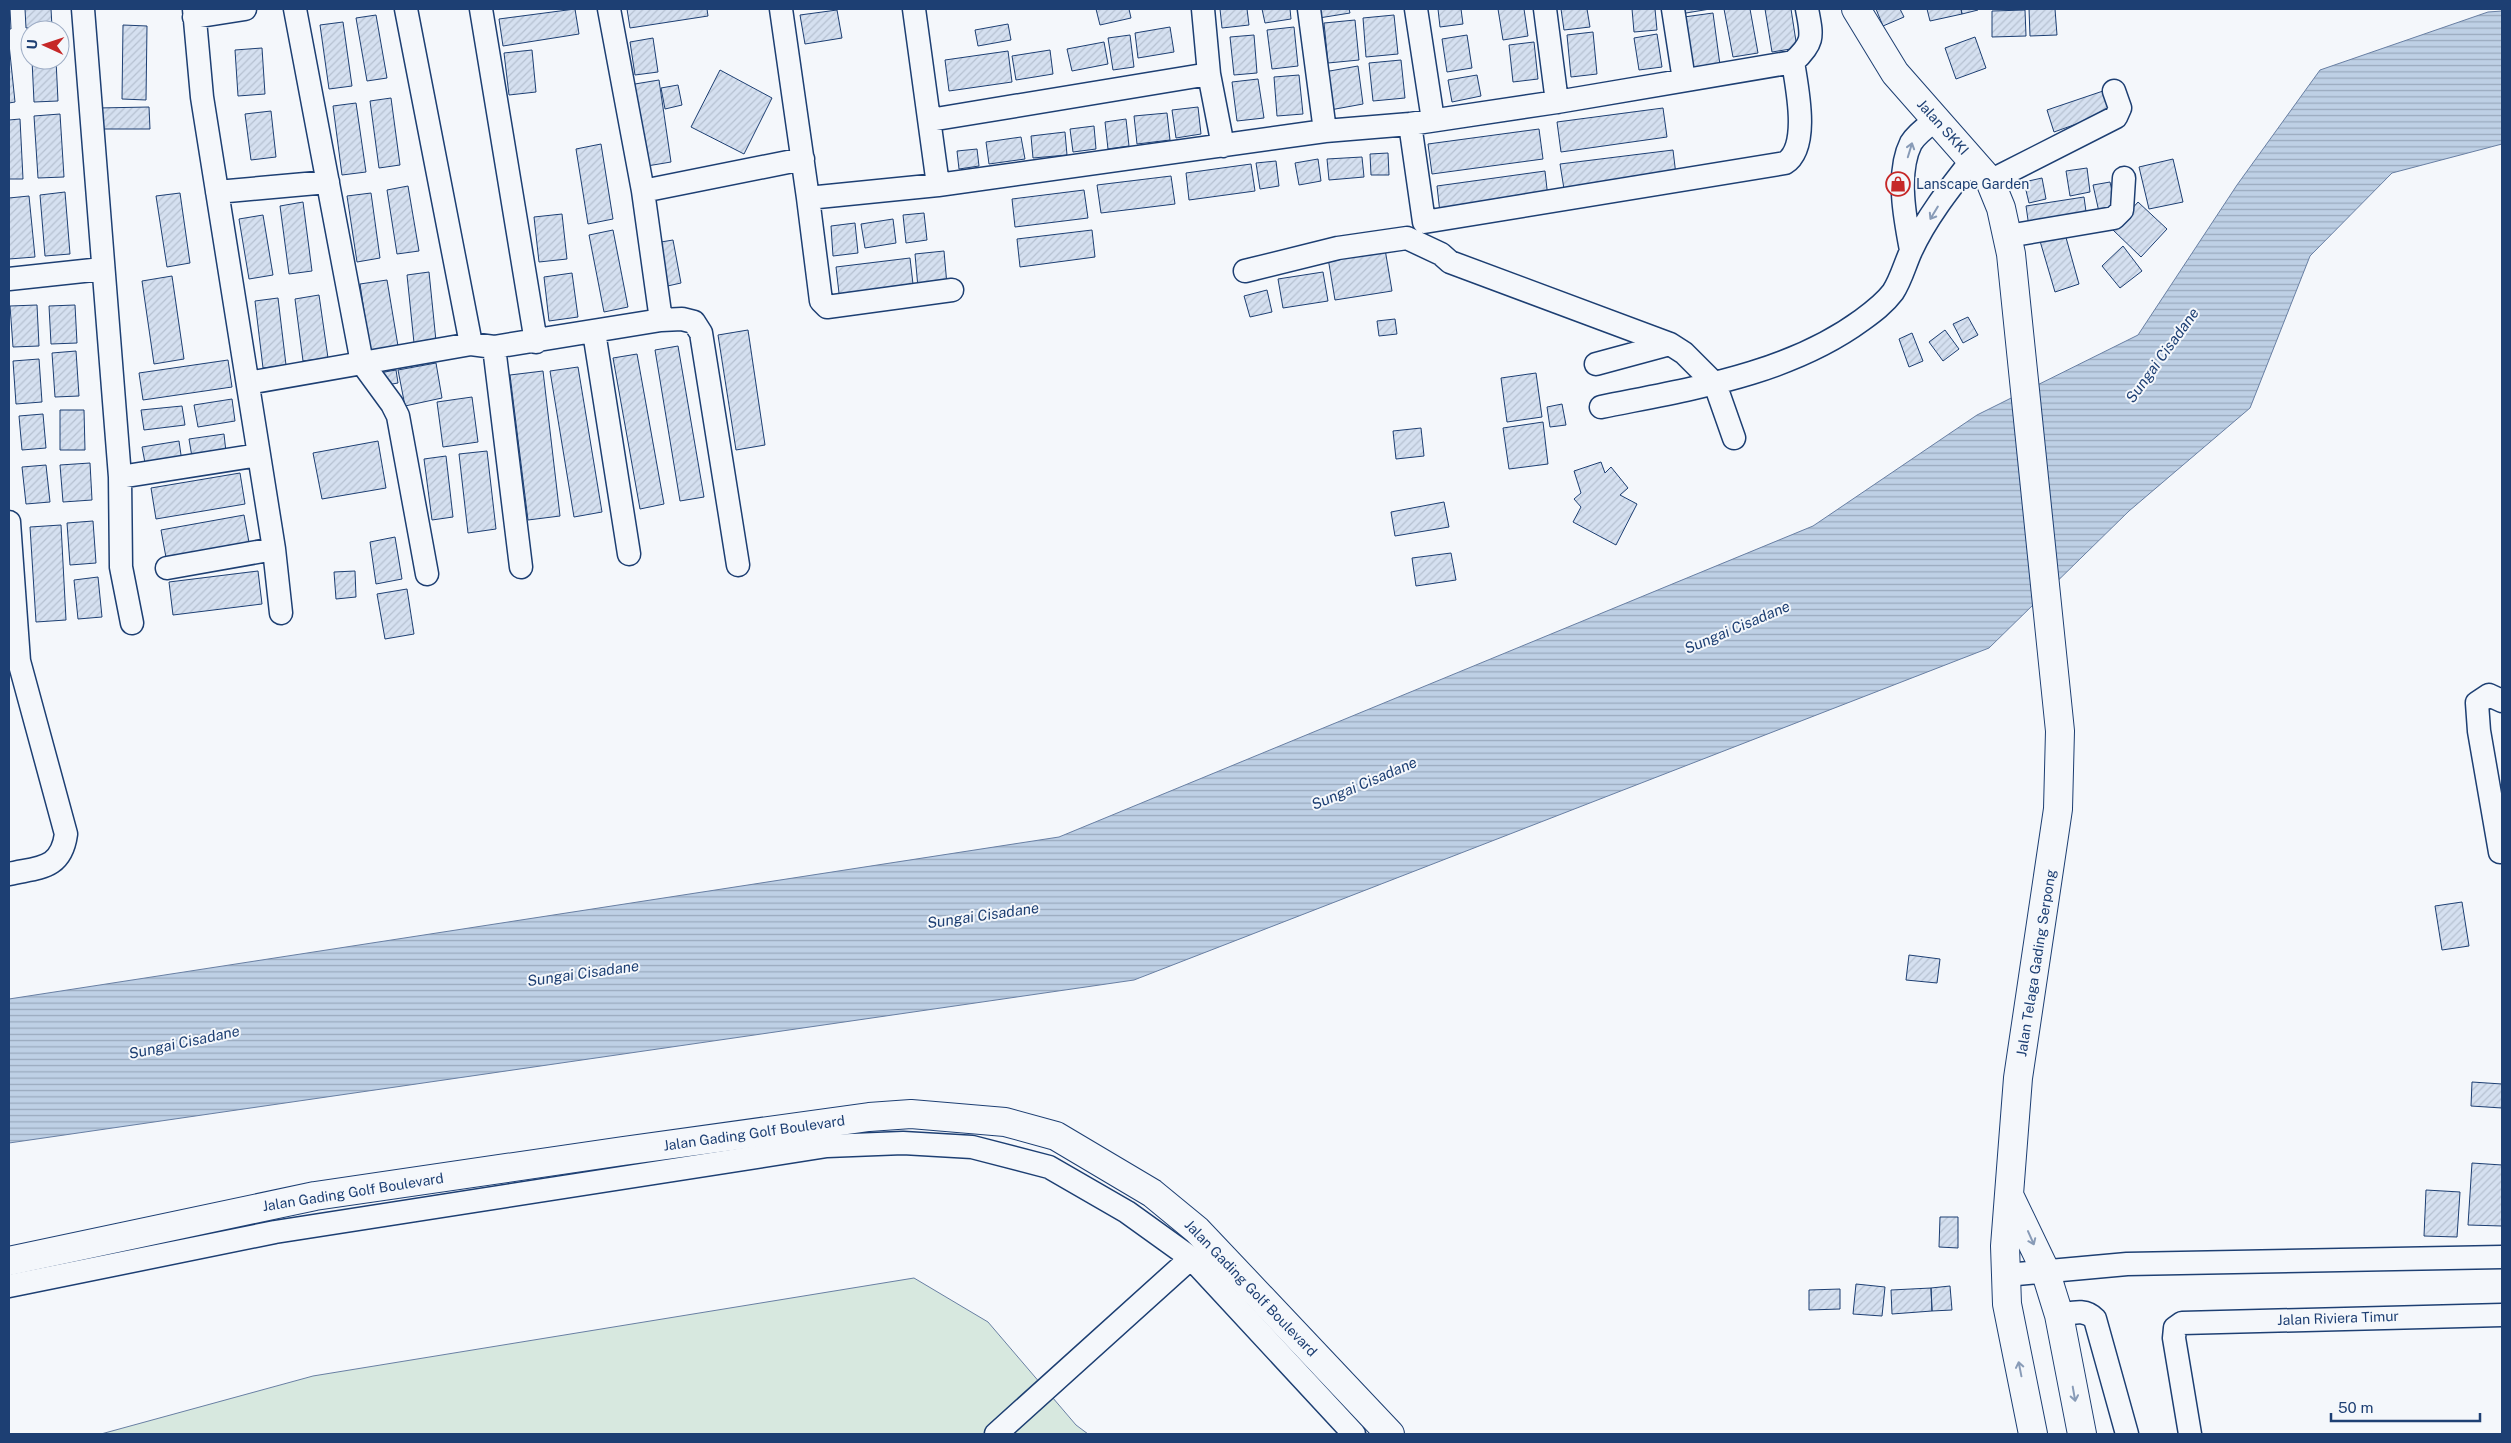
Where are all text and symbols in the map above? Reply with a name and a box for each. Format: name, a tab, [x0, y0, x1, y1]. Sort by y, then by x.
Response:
north arrow	[20, 20, 70, 70]
text: U	[24, 39, 40, 50]
street label: Jalan SKKI	[1914, 96, 1972, 158]
one-way arrow	[1905, 142, 1915, 158]
shop icon: Lanscape Garden	[1885, 171, 1911, 197]
place label: Lanscape Garden	[1916, 176, 2029, 192]
one-way arrow	[1928, 206, 1938, 220]
water label: Sungai Cisadane	[2122, 304, 2202, 406]
water label: Sungai Cisadane	[1682, 597, 1792, 657]
water label: Sungai Cisadane	[1309, 753, 1419, 813]
street label: Jalan Telaga Gading Serpong	[2013, 868, 2059, 1058]
water label: Sungai Cisadane	[926, 899, 1040, 931]
water label: Sungai Cisadane	[526, 957, 640, 989]
water label: Sungai Cisadane	[127, 1022, 241, 1062]
street label: Jalan Gading Golf Boulevard	[662, 1112, 846, 1154]
street label: Jalan Gading Golf Boulevard	[261, 1170, 445, 1214]
street label: Jalan Gading Golf Boulevard	[1182, 1216, 1320, 1360]
one-way arrow	[2027, 1230, 2037, 1245]
street label: Jalan Riviera Timur	[2277, 1308, 2399, 1328]
one-way arrow	[2015, 1362, 2024, 1378]
one-way arrow	[2070, 1386, 2080, 1402]
scale bar	[2331, 1390, 2480, 1422]
text: 50 m	[2338, 1399, 2373, 1416]

